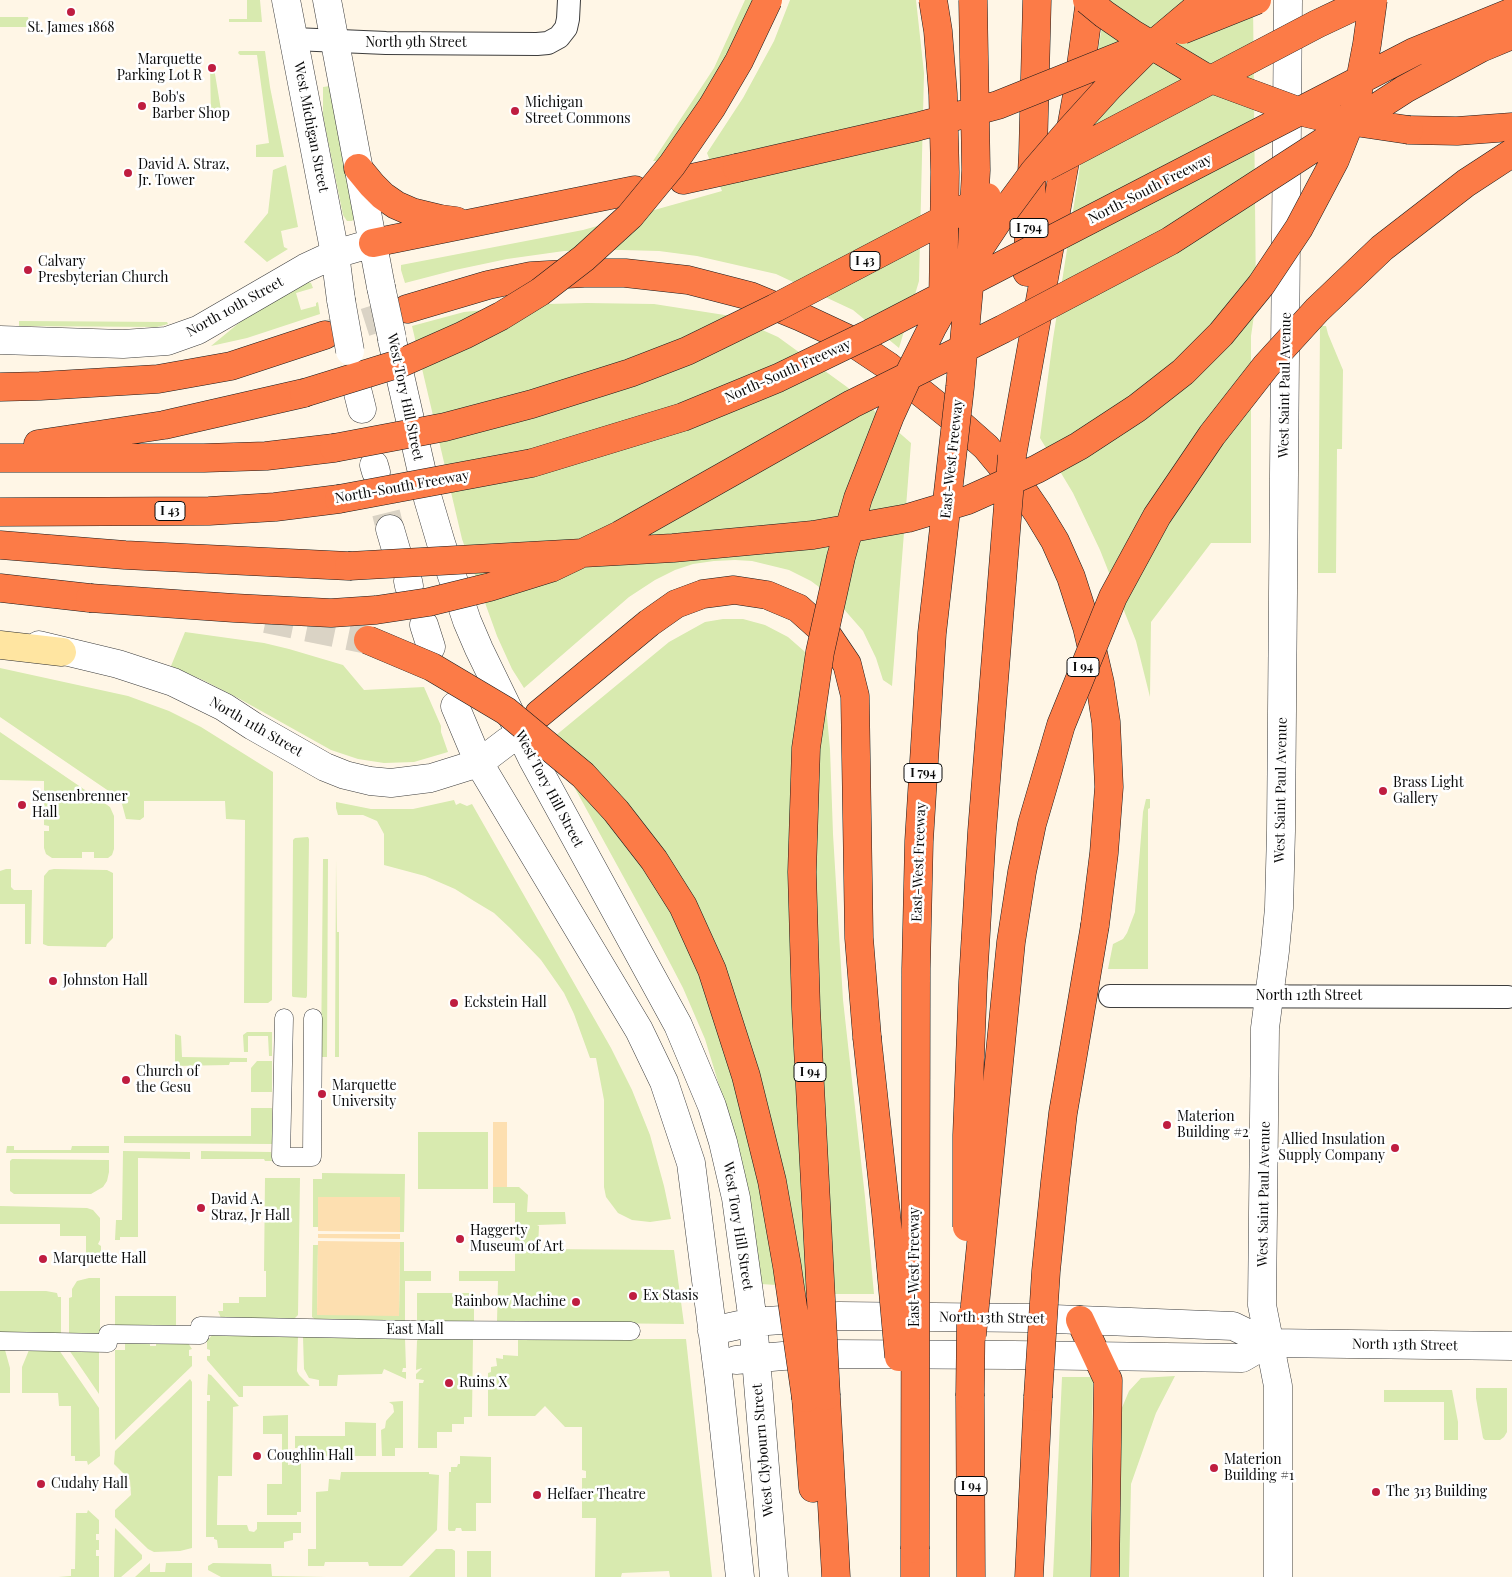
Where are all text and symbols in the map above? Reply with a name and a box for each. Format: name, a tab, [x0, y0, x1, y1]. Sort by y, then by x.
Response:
marker: St. James 1868	[65, 6, 77, 18]
place label: St. James 1868	[28, 20, 114, 36]
street label: North 9th Street	[365, 35, 467, 51]
place label: Marquette Parking Lot R	[117, 52, 202, 84]
street label: West Michigan Street	[290, 60, 332, 194]
marker: Marquette Parking Lot R	[206, 62, 218, 74]
place label: Bob's Barber Shop	[152, 90, 230, 122]
place label: Michigan Street Commons	[525, 95, 631, 128]
marker: Bob's Barber Shop	[136, 100, 148, 112]
marker: Michigan Street Commons	[509, 105, 521, 117]
street label: North-South Freeway	[1085, 151, 1215, 227]
place label: David A. Straz, Jr. Tower	[138, 157, 229, 190]
marker: David A. Straz, Jr. Tower	[122, 167, 134, 179]
road number: I 794	[1010, 218, 1048, 238]
road number: I 43	[850, 252, 880, 270]
place label: Calvary Presbyterian Church	[38, 254, 168, 286]
marker: Calvary Presbyterian Church	[22, 264, 34, 276]
street label: North 10th Street	[184, 273, 286, 341]
street label: West Saint Paul Avenue	[1275, 312, 1295, 458]
street label: West Tory Hill Street	[383, 332, 427, 462]
street label: North-South Freeway	[722, 336, 854, 406]
street label: East-West Freeway	[937, 399, 967, 519]
street label: North-South Freeway	[333, 467, 471, 507]
road number: I 43	[155, 502, 185, 520]
road number: I 94	[1067, 658, 1099, 676]
street label: North 11th Street	[206, 694, 306, 760]
street label: West Saint Paul Avenue	[1271, 717, 1291, 863]
street label: West Tory Hill Street	[511, 728, 587, 850]
road number: I 794	[904, 764, 942, 782]
place label: Brass Light Gallery	[1393, 775, 1464, 808]
marker: Brass Light Gallery	[1377, 785, 1389, 797]
place label: Sensenbrenner Hall	[32, 789, 128, 822]
marker: Sensenbrenner Hall	[16, 799, 28, 811]
street label: East-West Freeway	[909, 802, 929, 922]
place label: Johnston Hall	[63, 973, 148, 989]
marker: Johnston Hall	[47, 975, 59, 987]
street label: North 12th Street	[1256, 988, 1362, 1004]
place label: Eckstein Hall	[464, 995, 547, 1011]
marker: Eckstein Hall	[448, 997, 460, 1009]
road number: I 94	[794, 1062, 826, 1082]
place label: Church of the Gesu	[136, 1064, 199, 1096]
marker: Church of the Gesu	[120, 1074, 132, 1086]
place label: Marquette University	[332, 1078, 397, 1110]
marker: Marquette University	[316, 1088, 328, 1100]
place label: Materion Building #2	[1177, 1109, 1249, 1142]
marker: Materion Building #2	[1161, 1119, 1173, 1131]
street label: West Saint Paul Avenue	[1254, 1121, 1274, 1267]
place label: Allied Insulation Supply Company	[1278, 1132, 1385, 1164]
marker: Allied Insulation Supply Company	[1389, 1142, 1401, 1154]
street label: West Tory Hill Street	[720, 1161, 756, 1291]
place label: David A. Straz, Jr Hall	[211, 1192, 290, 1224]
marker: David A. Straz, Jr Hall	[195, 1202, 207, 1214]
street label: East-West Freeway	[907, 1207, 923, 1327]
place label: Haggerty Museum of Art	[470, 1223, 563, 1256]
marker: Haggerty Museum of Art	[454, 1233, 466, 1245]
place label: Marquette Hall	[53, 1251, 147, 1267]
marker: Marquette Hall	[37, 1253, 49, 1265]
place label: Ex Stasis	[643, 1288, 698, 1304]
marker: Ex Stasis	[627, 1290, 639, 1302]
place label: Rainbow Machine	[454, 1294, 566, 1310]
marker: Rainbow Machine	[570, 1296, 582, 1308]
street label: North 13th Street	[939, 1309, 1045, 1327]
street label: East Mall	[386, 1322, 444, 1338]
street label: North 13th Street	[1352, 1336, 1458, 1354]
place label: Ruins X	[459, 1375, 507, 1391]
marker: Ruins X	[443, 1377, 455, 1389]
street label: West Clybourn Street	[749, 1383, 777, 1517]
place label: Coughlin Hall	[267, 1448, 354, 1464]
marker: Coughlin Hall	[251, 1450, 263, 1462]
place label: Materion Building #1	[1224, 1452, 1294, 1484]
marker: Materion Building #1	[1208, 1462, 1220, 1474]
place label: Cudahy Hall	[51, 1476, 128, 1492]
road number: I 94	[955, 1476, 987, 1495]
marker: Cudahy Hall	[35, 1478, 47, 1490]
place label: The 313 Building	[1386, 1484, 1487, 1500]
marker: The 313 Building	[1370, 1486, 1382, 1498]
place label: Helfaer Theatre	[547, 1487, 646, 1503]
marker: Helfaer Theatre	[531, 1489, 543, 1501]

